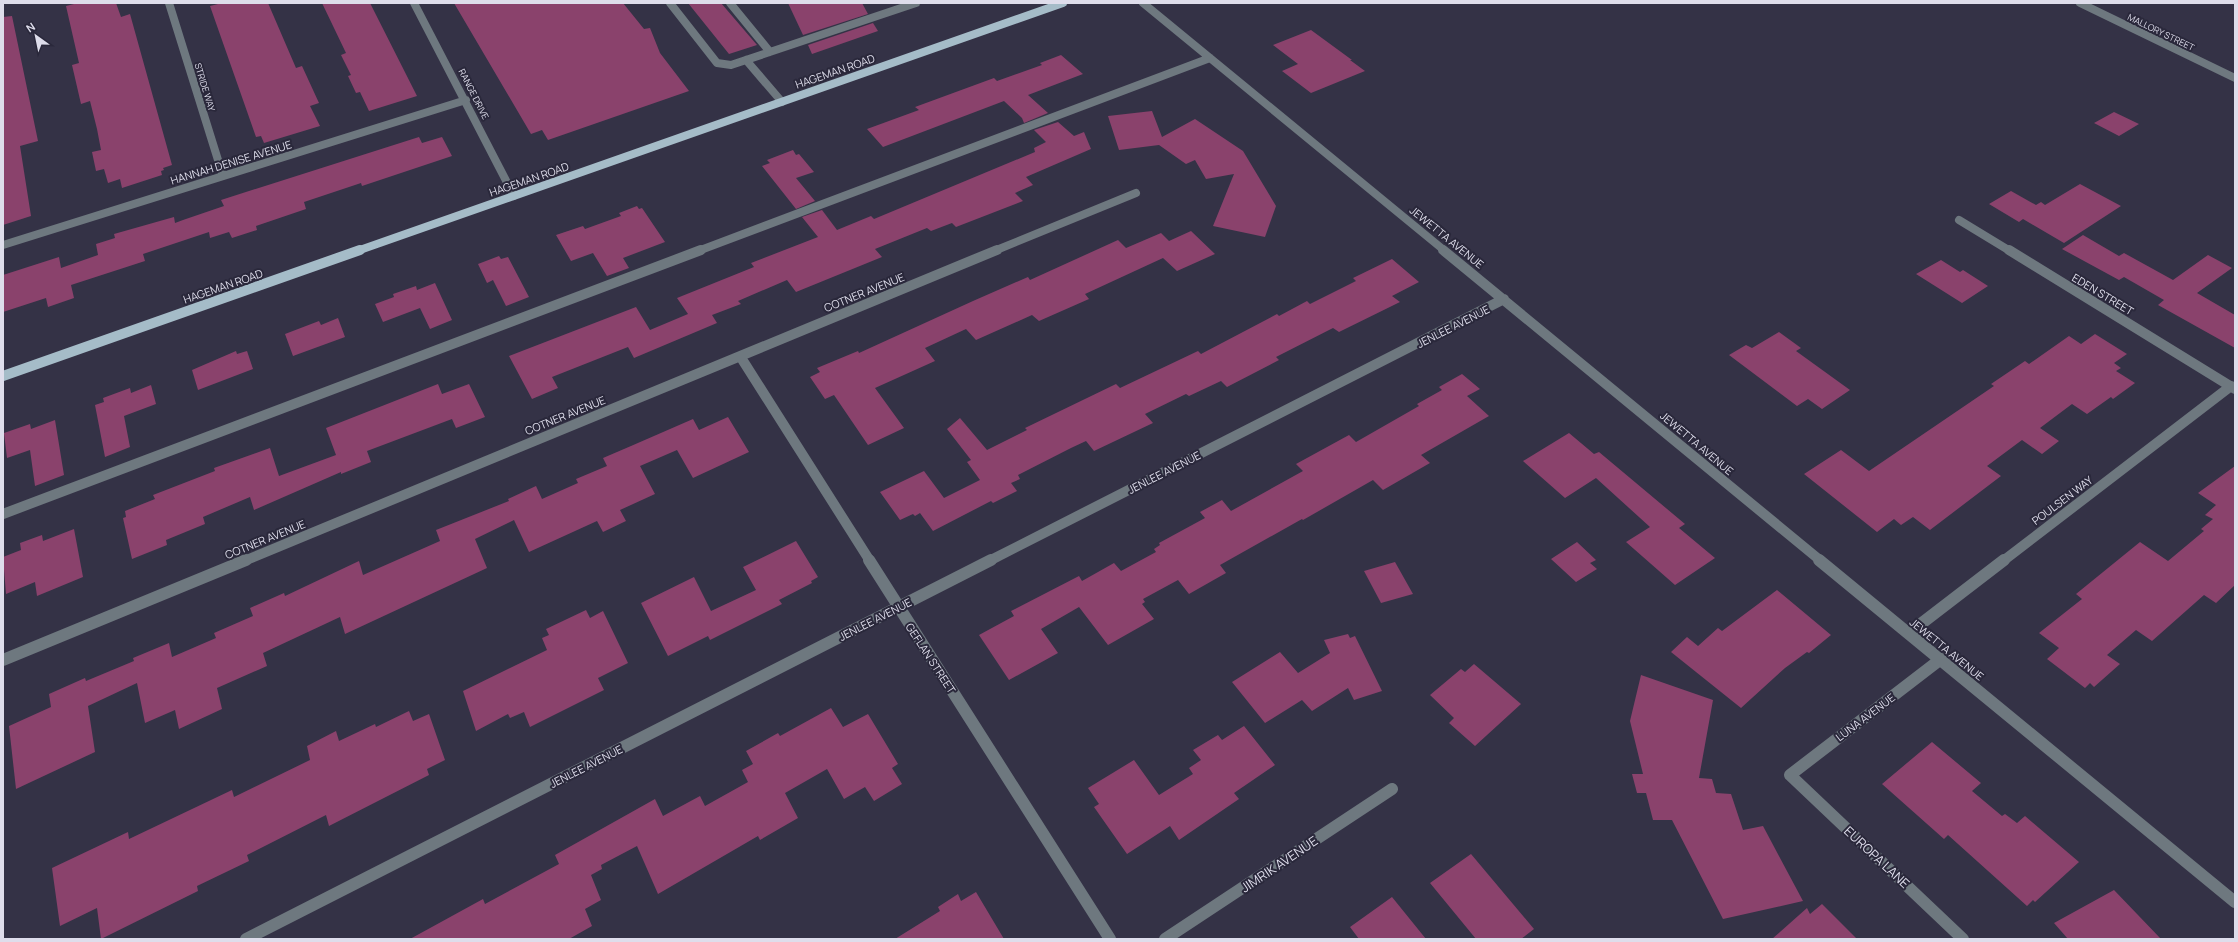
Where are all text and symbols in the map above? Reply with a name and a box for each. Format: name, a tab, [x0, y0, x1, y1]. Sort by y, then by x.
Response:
street label: MALLORY STREET	[2125, 10, 2197, 54]
north arrow	[16, 16, 56, 56]
text: N	[23, 19, 38, 36]
street label: HAGEMAN ROAD	[793, 50, 877, 92]
street label: STRIDE WAY	[192, 61, 218, 113]
street label: RANGE DRIVE	[456, 66, 492, 122]
street label: HANNAH DENISE AVENUE	[169, 136, 293, 188]
street label: HAGEMAN ROAD	[487, 158, 571, 200]
street label: JEWETTA AVENUE	[1407, 202, 1487, 272]
street label: HAGEMAN ROAD	[181, 265, 265, 307]
street label: COTNER AVENUE	[821, 269, 907, 315]
street label: EDEN STREET	[2070, 270, 2137, 318]
street label: JENLEE AVENUE	[1414, 301, 1492, 351]
street label: COTNER AVENUE	[522, 392, 608, 438]
street label: JEWETTA AVENUE	[1657, 408, 1737, 478]
street label: JENLEE AVENUE	[1125, 447, 1203, 497]
street label: POULSEN WAY	[2028, 472, 2096, 528]
street label: COTNER AVENUE	[222, 516, 308, 562]
street label: JENLEE AVENUE	[836, 594, 914, 644]
street label: JEWETTA AVENUE	[1907, 614, 1987, 684]
street label: GEFLAN STREET	[903, 620, 960, 697]
street label: LUNA AVENUE	[1832, 690, 1898, 744]
street label: JENLEE AVENUE	[547, 741, 625, 791]
street label: EUROPA LANE	[1840, 822, 1914, 892]
street label: JIMRIK AVENUE	[1237, 832, 1321, 896]

